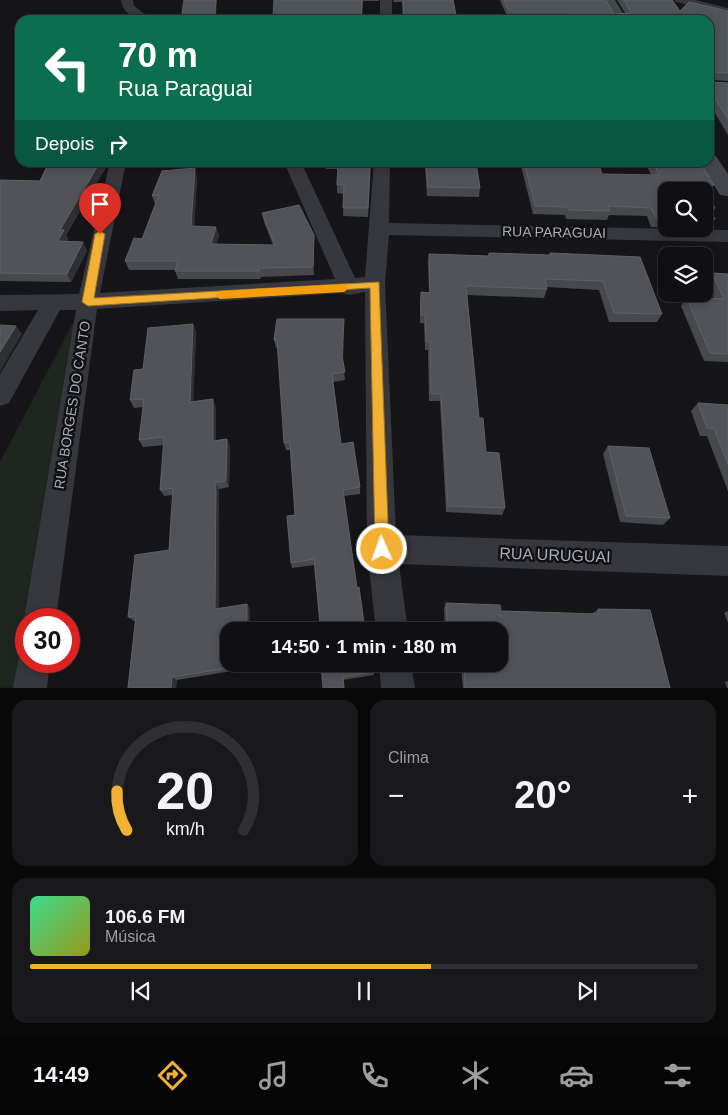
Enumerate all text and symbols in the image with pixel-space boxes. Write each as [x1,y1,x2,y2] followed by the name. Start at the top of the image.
[35,35,100,100] icon: left
[118,35,198,74] text: 70 m
[118,76,253,101] text: Rua Paraguai
[104,130,132,158] icon: right
[35,133,94,154] text: Depois
[658,182,713,302] map controls
[658,182,713,237] button: search
[79,183,121,234] pin
[86,190,114,218] icon: arrive
[502,223,606,241] street label: RUA PARAGUAI
[658,247,713,302] button: layers
[51,320,93,490] street label: RUA BORGES DO CANTO
[355,522,407,574] position arrow
[499,545,611,565] street label: RUA URUGUAI
[15,608,80,673] speed limit sign: 30
[271,636,457,657] text: 14:50 · 1 min · 180 m
[388,749,429,766] text: Clima
[156,762,214,820] text: 20
[514,774,572,816] text: 20°
[388,780,404,811] text: −
[682,780,698,811] text: +
[166,819,204,839] text: km/h
[105,906,185,927] text: 106.6 FM
[105,928,156,945] text: Música
[127,977,155,1005] icon: previous
[350,977,378,1005] icon: pause
[573,977,601,1005] icon: next
[155,1058,190,1093] icon: directions
[256,1058,291,1093] icon: music
[357,1058,392,1093] icon: phone
[458,1058,493,1093] icon: climate
[559,1058,594,1093] icon: car
[660,1058,695,1093] icon: filters
[33,1062,89,1087] text: 14:49

